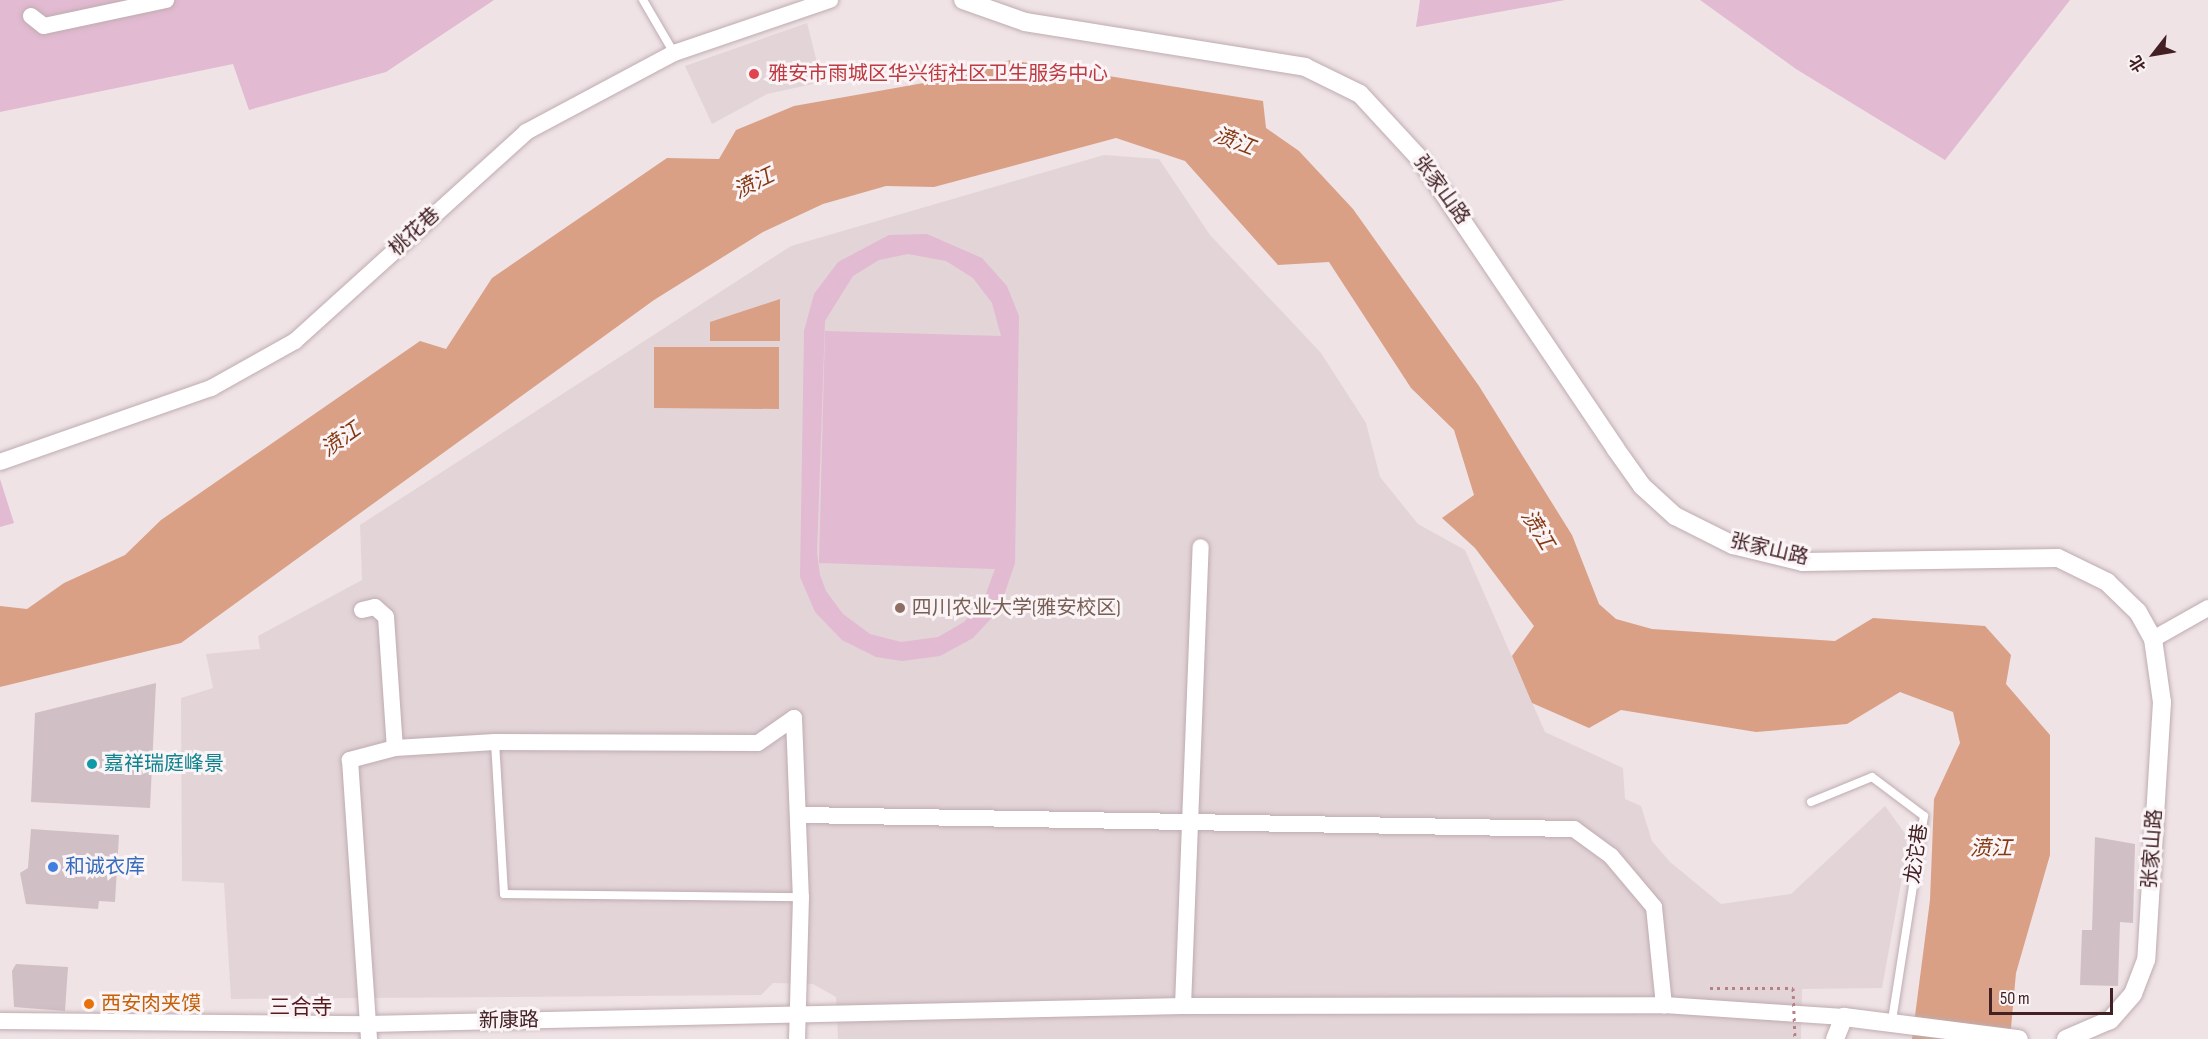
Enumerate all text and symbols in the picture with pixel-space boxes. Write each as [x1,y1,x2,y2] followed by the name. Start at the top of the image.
[2124,24,2184,84] north arrow
[2126,52,2150,75] text: 北
[768,62,1108,86] place label: 雅安市雨城区华兴街社区卫生服务中心
[745,65,763,83] marker: 雅安市雨城区华兴街社区卫生服务中心
[1210,123,1258,161] water label: 𣸣江
[1408,151,1474,229] street label: 张家山路
[730,163,778,205] water label: 𣸣江
[385,203,445,261] street label: 桃花巷
[317,418,365,462] water label: 𣸣江
[1515,506,1559,554] water label: 𣸣江
[1727,529,1811,571] street label: 张家山路
[912,596,1121,620] place label: 四川农业大学(雅安校区)
[893,601,907,615] marker: 四川农业大学(雅安校区)
[104,752,224,776] place label: 嘉祥瑞庭峰景
[85,757,99,771] marker: 嘉祥瑞庭峰景
[2138,808,2168,890] street label: 张家山路
[1901,823,1933,885] street label: 龙沱巷
[1970,836,2012,862] water label: 𣸣江
[65,855,145,879] place label: 和诚衣库
[46,860,60,874] marker: 和诚衣库
[1992,976,2116,1014] scale bar
[2000,988,2030,1009] text: 50 m
[101,992,201,1016] place label: 西安肉夹馍
[270,995,332,1021] district label: 三合寺
[82,997,96,1011] marker: 西安肉夹馍
[479,1008,539,1034] street label: 新康路

